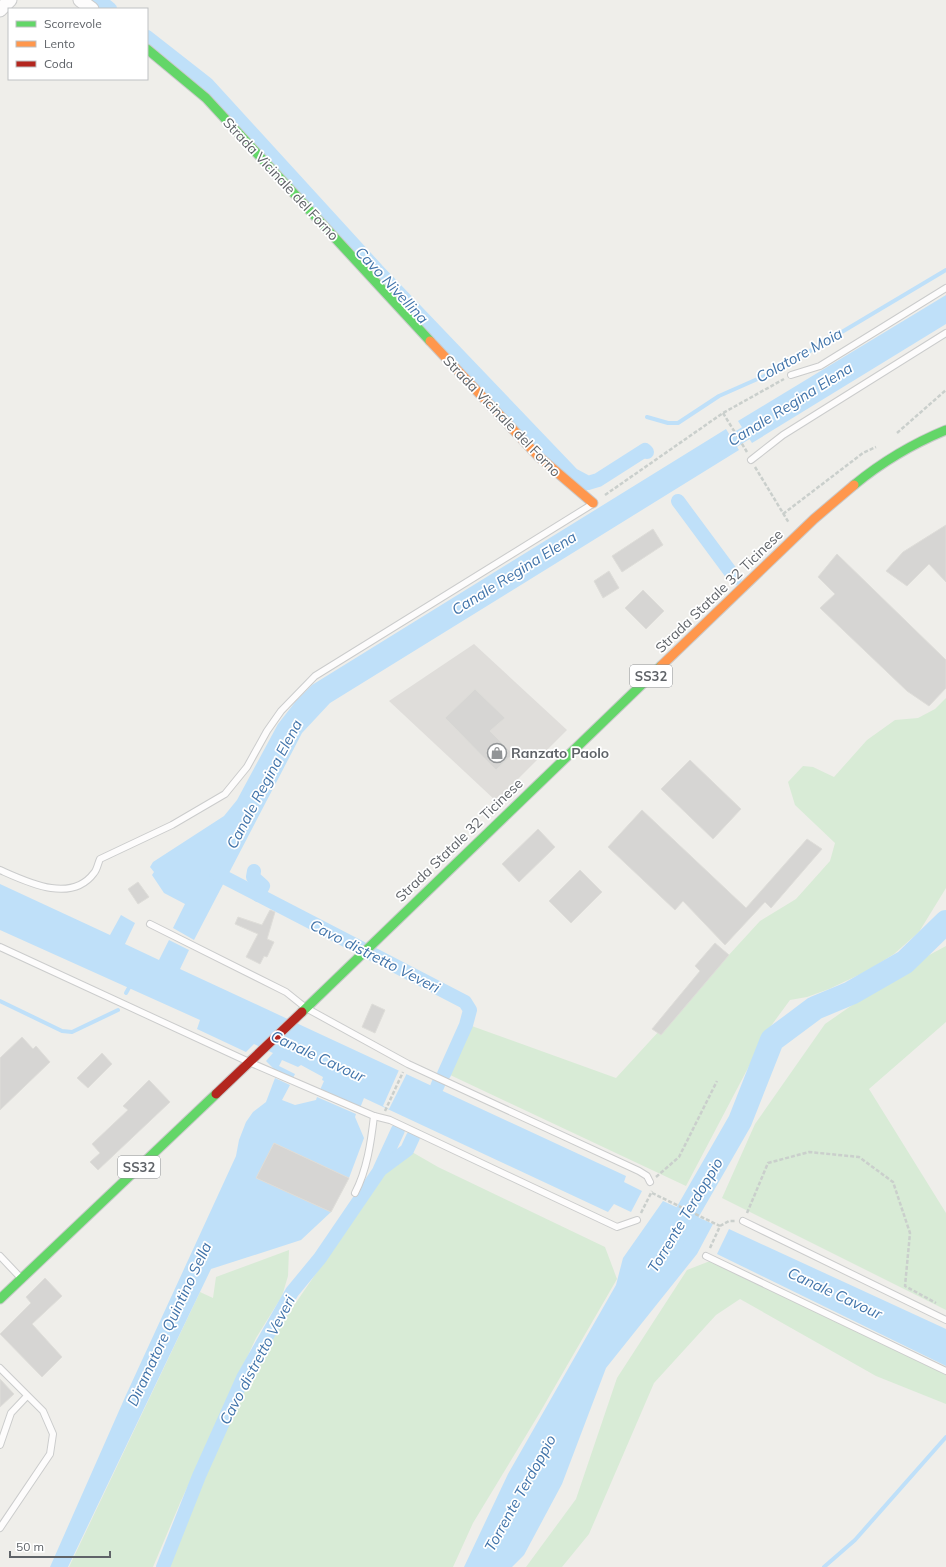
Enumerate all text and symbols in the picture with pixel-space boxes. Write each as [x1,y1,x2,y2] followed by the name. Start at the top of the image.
[8,8,148,80] legend
[44,16,102,31] text: Scorrevole
[44,36,75,51] text: Lento
[44,56,73,71] text: Coda
[219,114,343,244] street label: Strada Vicinale del Forno
[351,242,433,328] water label: Cavo Nivellina
[752,323,846,387] water label: Colatore Moia
[439,352,565,480] street label: Strada Vicinale del Forno
[724,358,856,450] water label: Canale Regina Elena
[652,525,786,657] street label: Strada Statale 32 Ticinese
[448,527,580,619] water label: Canale Regina Elena
[630,665,672,687] road number: SS32
[222,716,306,852] water label: Canale Regina Elena
[486,742,508,764] shop icon: Ranzato Paolo
[511,744,609,762] place label: Ranzato Paolo
[392,774,526,906] street label: Strada Statale 32 Ticinese
[307,915,444,997] water label: Cavo distretto Veveri
[268,1026,369,1086] water label: Canale Cavour
[643,1154,727,1276] water label: Torrente Terdoppio
[118,1156,160,1178] road number: SS32
[123,1239,215,1409] water label: Diramatore Quintino Sella
[785,1263,886,1323] water label: Canale Cavour
[215,1292,299,1428] water label: Cavo distretto Veveri
[480,1431,560,1555] water label: Torrente Terdoppio
[10,1533,110,1559] scale bar
[16,1539,44,1554] text: 50 m

